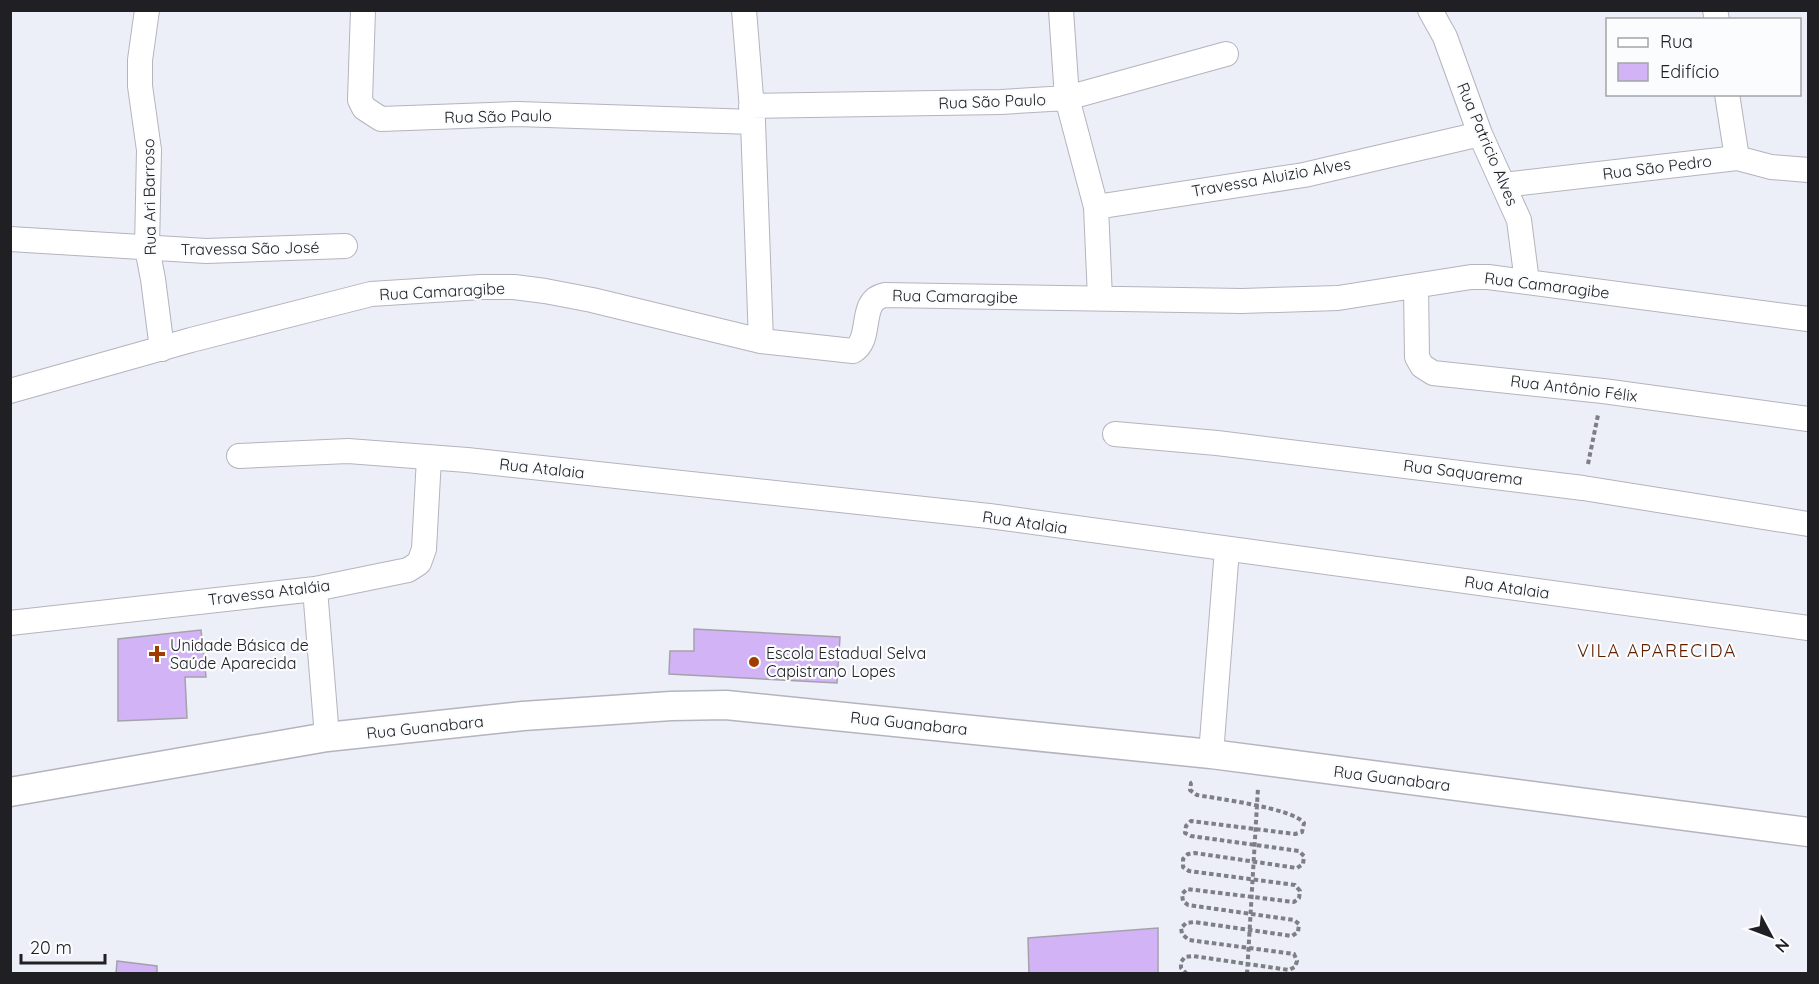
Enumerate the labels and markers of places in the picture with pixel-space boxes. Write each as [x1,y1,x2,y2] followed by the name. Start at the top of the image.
[170,635,309,673] place label: Unidade Básica de Saúde Aparecida
[766,643,926,681] place label: Escola Estadual Selva Capistrano Lopes
[148,645,166,663] marker: Unidade Básica de Saúde Aparecida
[747,655,761,669] marker: Escola Estadual Selva Capistrano Lopes

